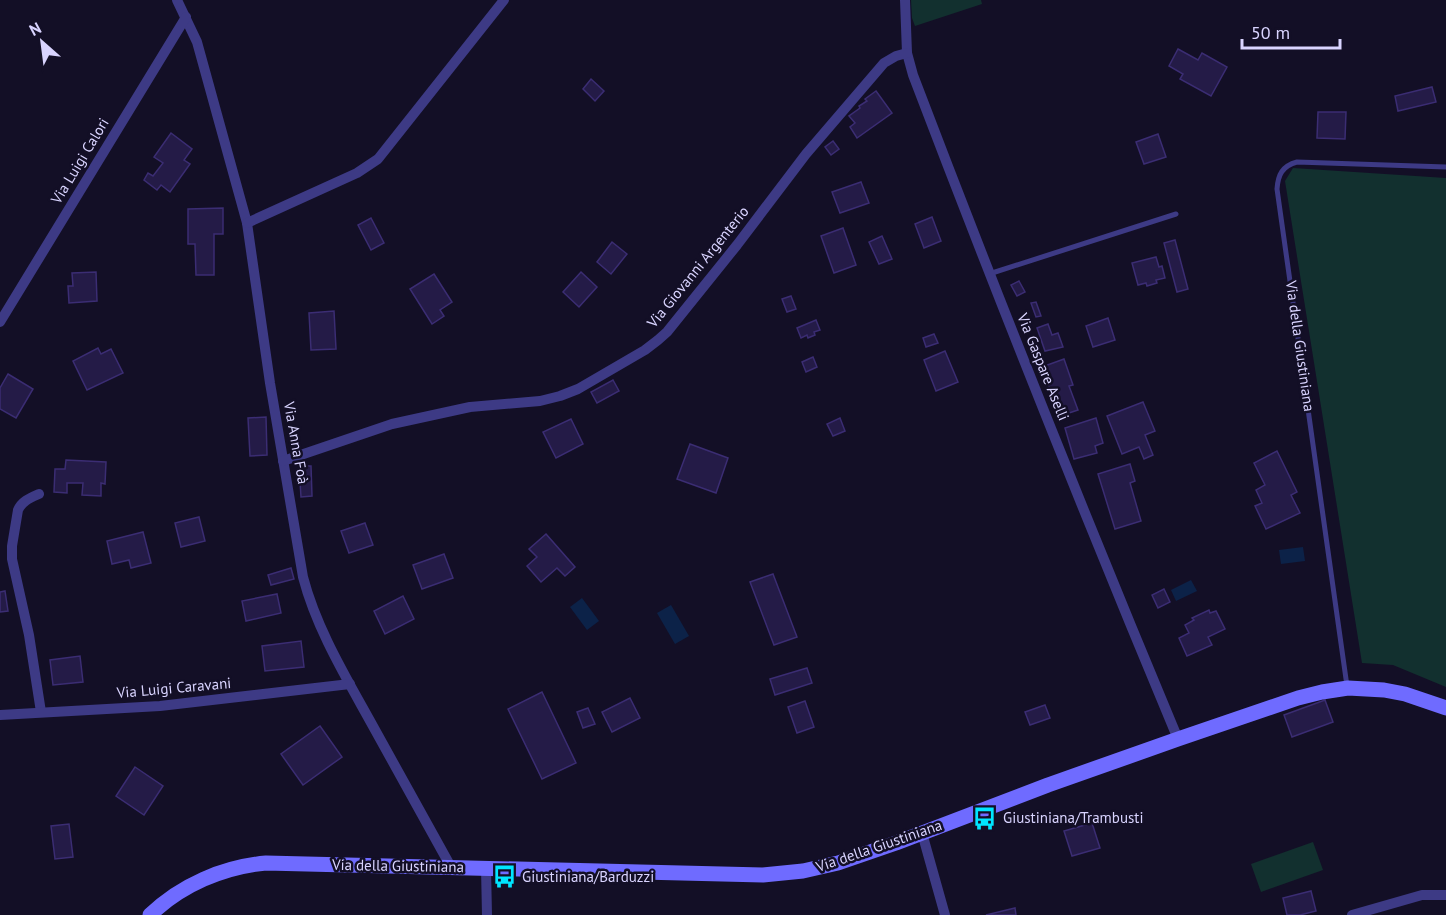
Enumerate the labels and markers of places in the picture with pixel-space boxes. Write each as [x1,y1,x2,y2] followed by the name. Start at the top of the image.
[972,805,998,831] bus stop icon: Giustiniana/Trambusti
[1003,808,1143,827] place label: Giustiniana/Trambusti
[491,864,517,890] bus stop icon: Giustiniana/Barduzzi
[522,867,654,886] place label: Giustiniana/Barduzzi

